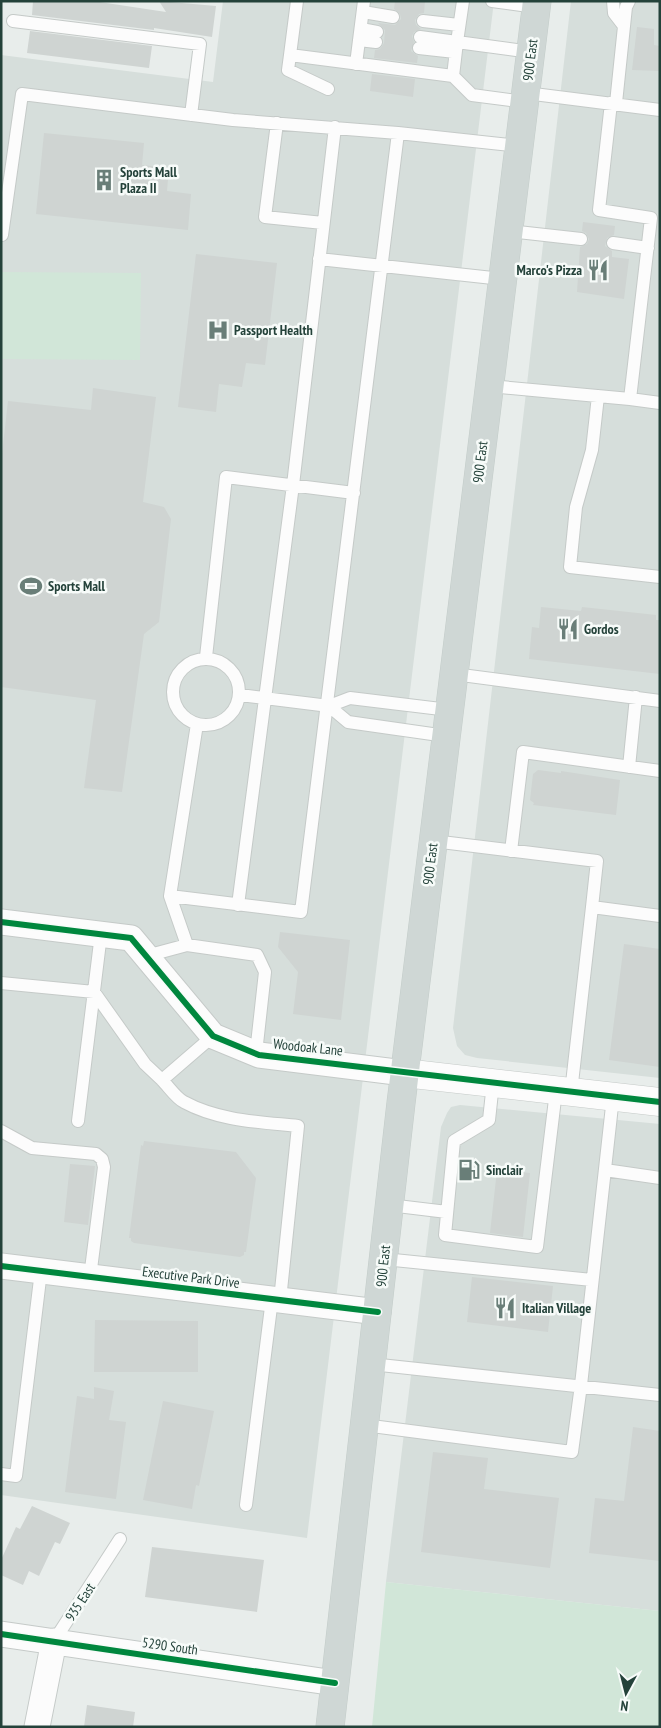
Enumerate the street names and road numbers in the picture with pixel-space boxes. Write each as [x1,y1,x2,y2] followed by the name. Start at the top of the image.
[519,38,542,82] street label: 900 East
[469,440,492,484] street label: 900 East
[419,842,442,886] street label: 900 East
[272,1034,344,1060] street label: Woodoak Lane
[372,1244,394,1288] street label: 900 East
[141,1262,241,1292] street label: Executive Park Drive
[61,1579,99,1625] street label: 935 East
[141,1633,199,1659] street label: 5290 South

